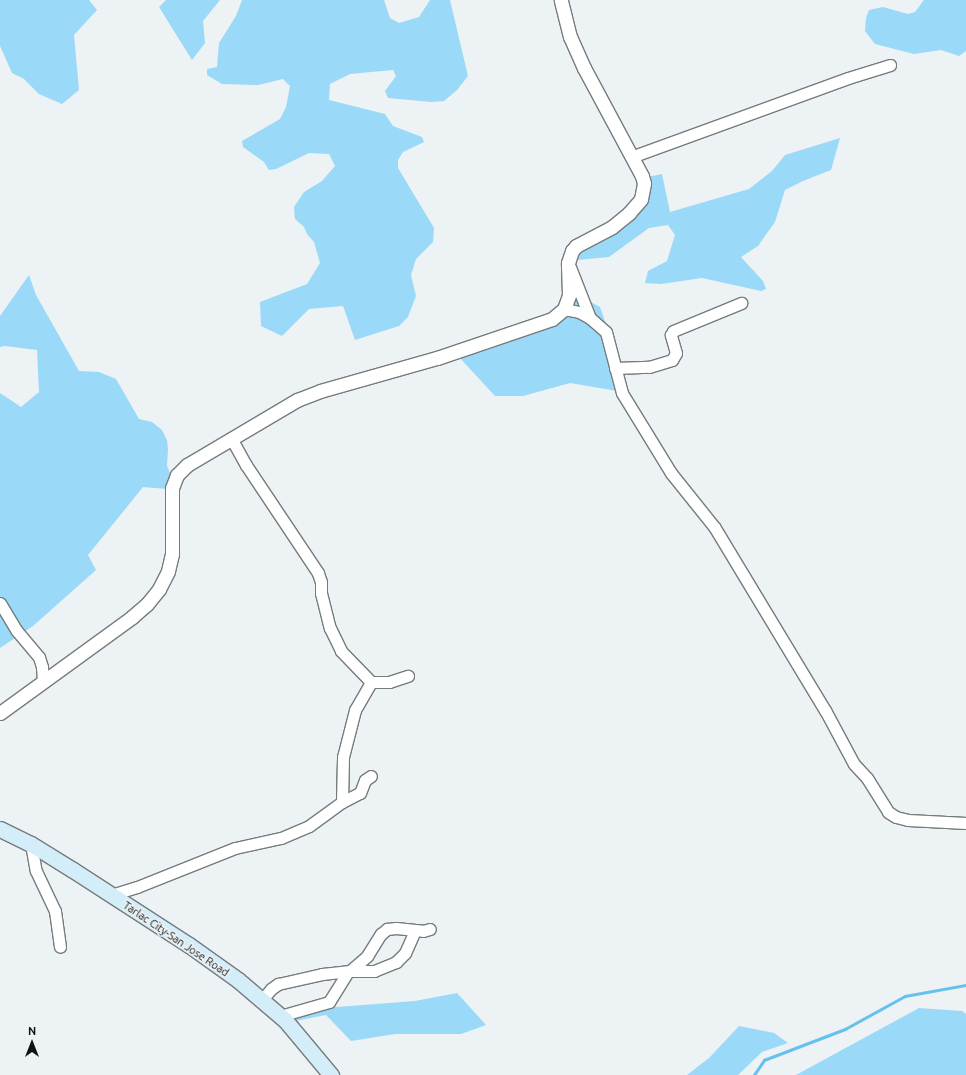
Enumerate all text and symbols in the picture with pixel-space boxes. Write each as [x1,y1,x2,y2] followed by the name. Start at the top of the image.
[121,899,231,979] street label: Tarlac City-San Jose Road
[12,1023,52,1063] north arrow
[28,1025,36,1037] text: N

